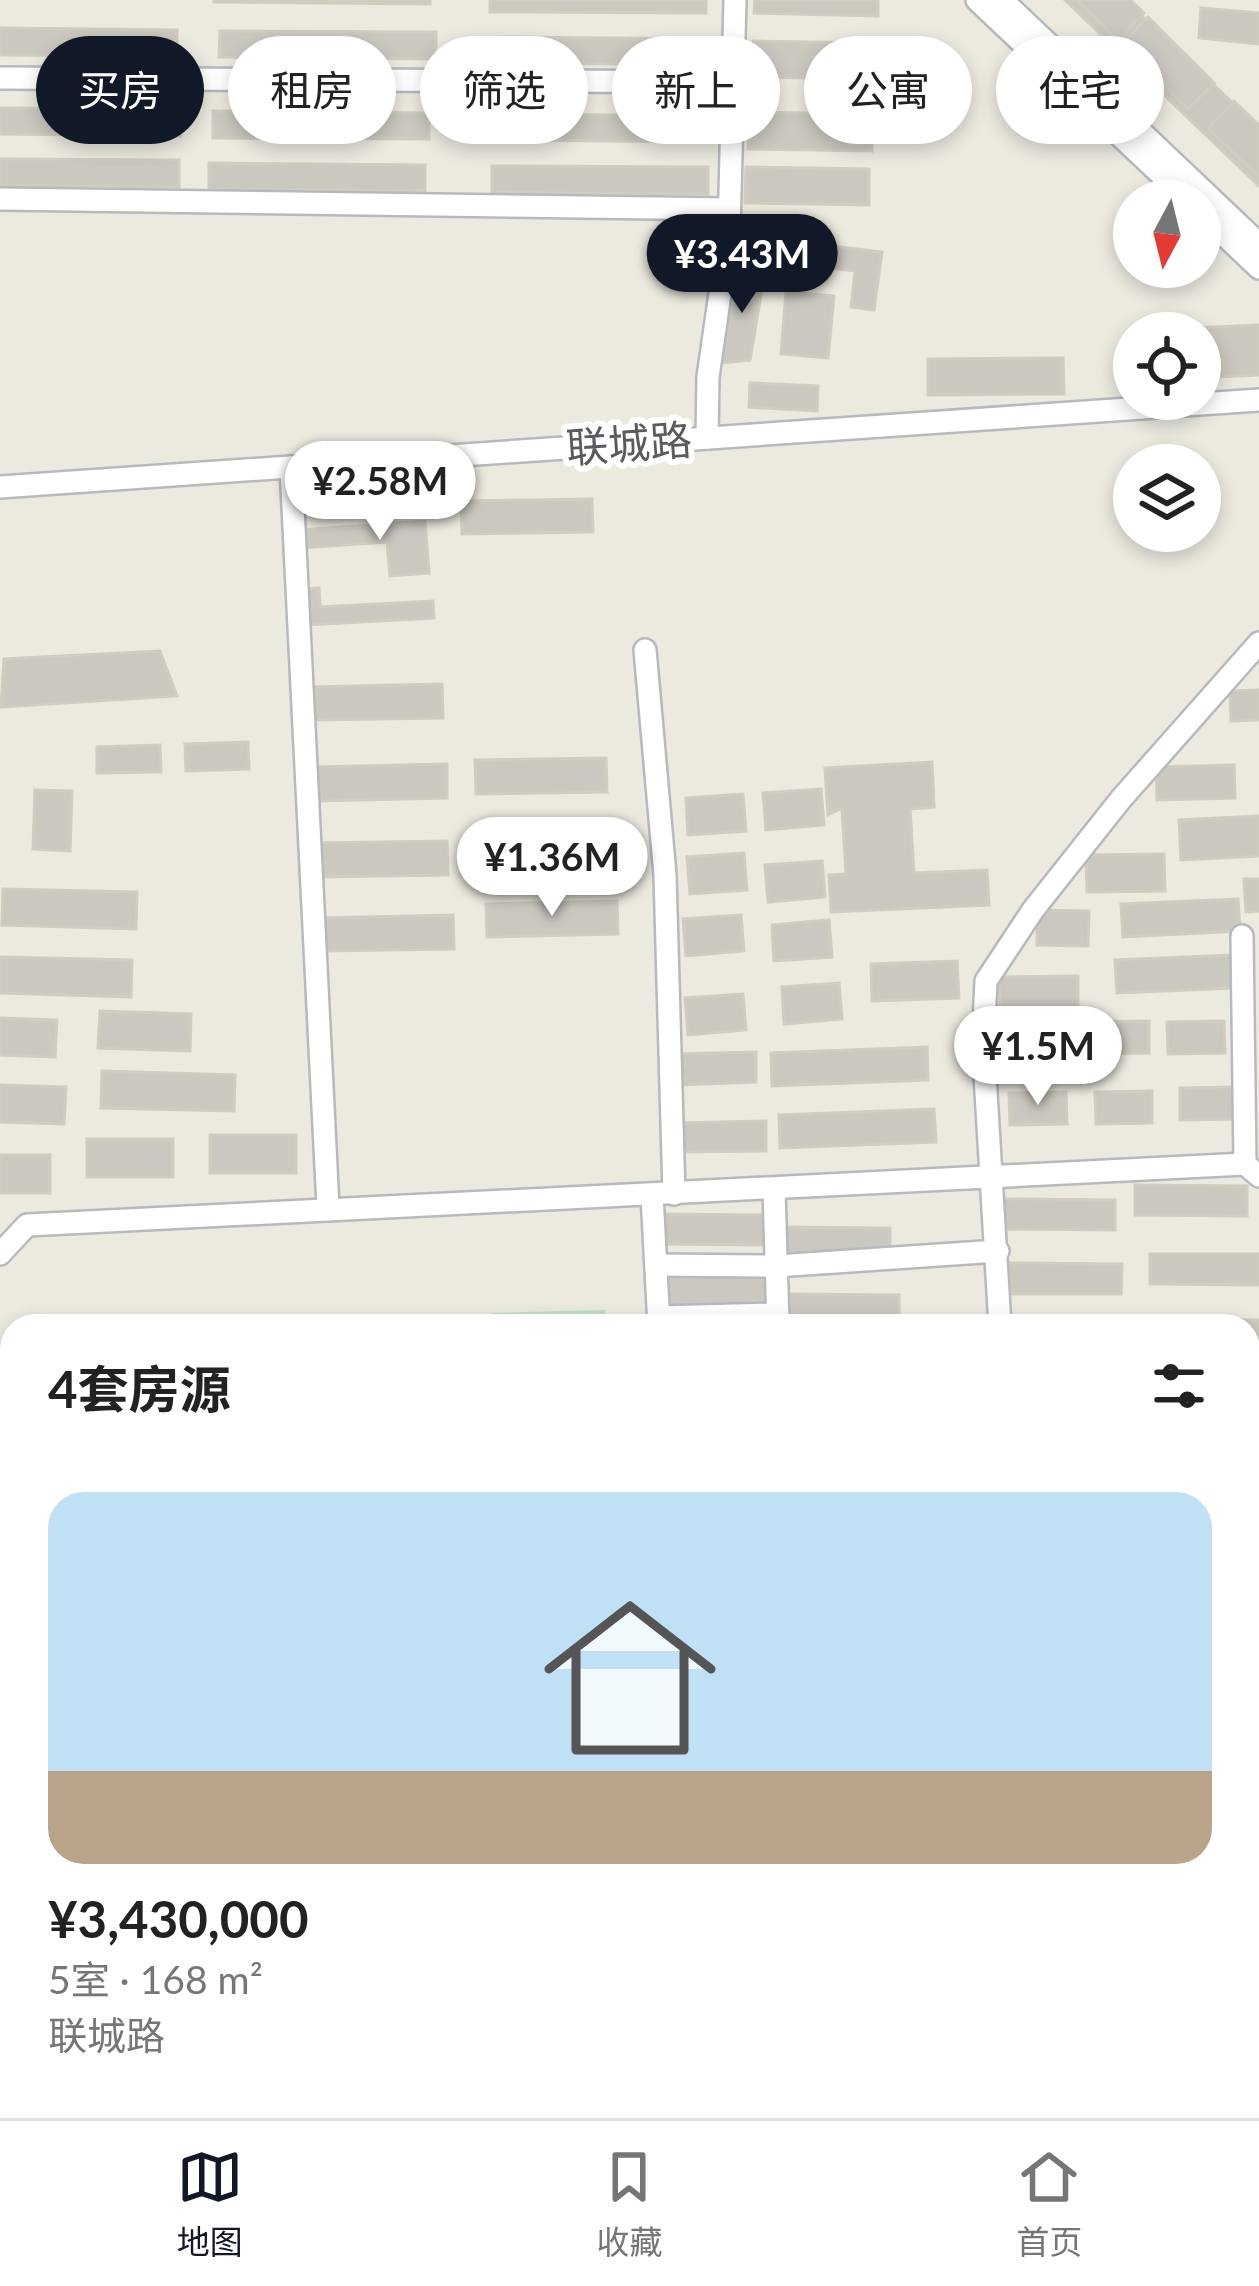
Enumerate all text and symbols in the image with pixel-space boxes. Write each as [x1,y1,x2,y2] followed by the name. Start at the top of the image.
[36,36,204,144] chip: 买房
[228,36,396,144] chip: 租房
[420,36,588,144] chip: 筛选
[612,36,780,144] chip: 新上
[804,36,972,144] chip: 公寓
[996,36,1164,144] chip: 住宅
[1113,180,1221,288] north arrow
[1113,180,1221,552] map controls
[644,214,840,316] pin: ¥3.43M
[674,230,810,276] text: ¥3.43M
[1113,312,1221,420] button: locate
[564,414,694,472] street label: 联城路
[282,441,478,543] pin: ¥2.58M
[1113,444,1221,552] button: layers
[312,457,448,503] text: ¥2.58M
[454,817,650,919] pin: ¥1.36M
[484,833,620,879] text: ¥1.36M
[954,1006,1122,1108] pin: ¥1.5M
[981,1022,1095,1068] text: ¥1.5M
[1146,1353,1212,1419] icon: filters
[48,1358,231,1419] text: 4套房源
[522,1570,738,1786] icon: home
[48,1888,309,1949] text: ¥3,430,000
[48,1956,263,2002] text: 5室 · 168 m²
[48,2012,165,2058] text: 联城路
[177,2144,243,2264] tab: 地图
[596,2144,662,2264] tab: 收藏
[1016,2144,1082,2264] tab: 首页

